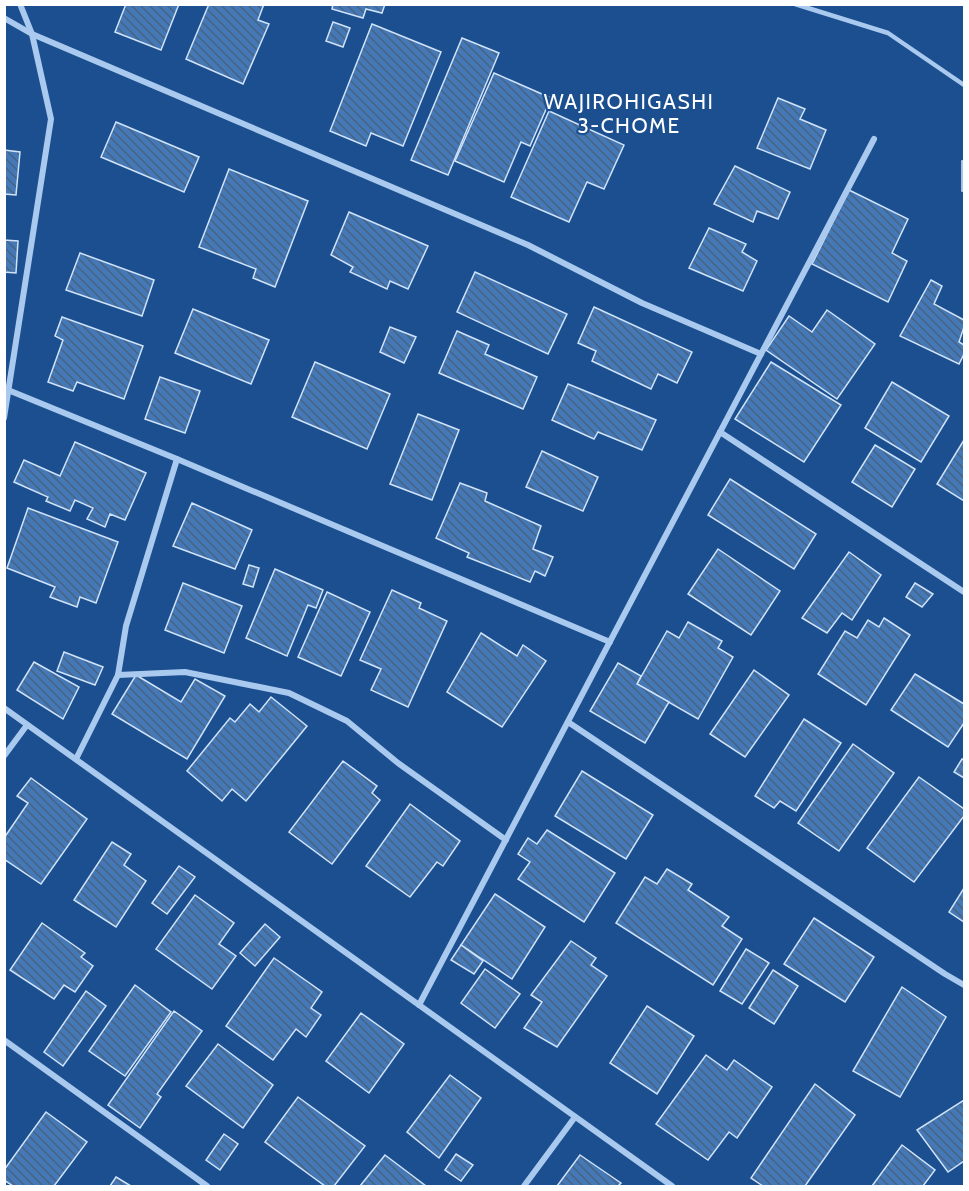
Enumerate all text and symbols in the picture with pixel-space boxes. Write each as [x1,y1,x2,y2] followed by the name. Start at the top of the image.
[544,89,714,138] district label: WAJIROHIGASHI 3-CHOME

